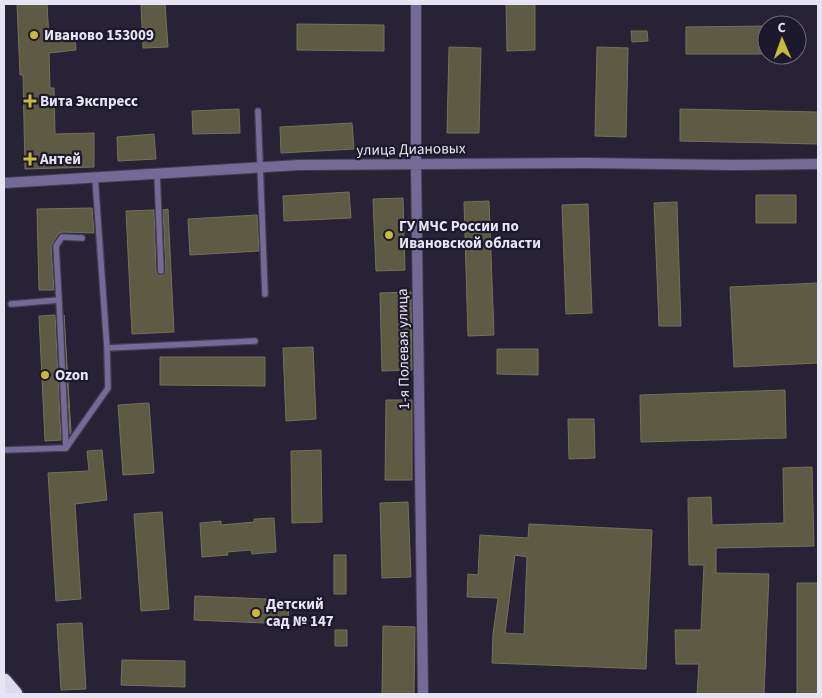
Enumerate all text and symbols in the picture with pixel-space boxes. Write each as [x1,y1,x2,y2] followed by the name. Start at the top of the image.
[757,15,807,65] north arrow
[777,18,786,38] text: С
[44,25,154,46] place label: Иваново 153009
[28,29,40,41] marker: Иваново 153009
[40,91,138,112] place label: Вита Экспресс
[24,95,36,107] marker: Вита Экспресс
[356,138,466,161] street label: улица Диановых
[39,149,81,170] place label: Антей
[24,153,36,165] marker: Антей
[399,216,541,254] place label: ГУ МЧС России по Ивановской области
[383,229,395,241] marker: ГУ МЧС России по Ивановской области
[392,288,415,410] street label: 1-я Полевая улица
[55,365,89,386] place label: Ozon
[39,369,51,381] marker: Ozon
[266,594,334,632] place label: Детский сад № 147
[250,607,262,619] marker: Детский сад № 147

